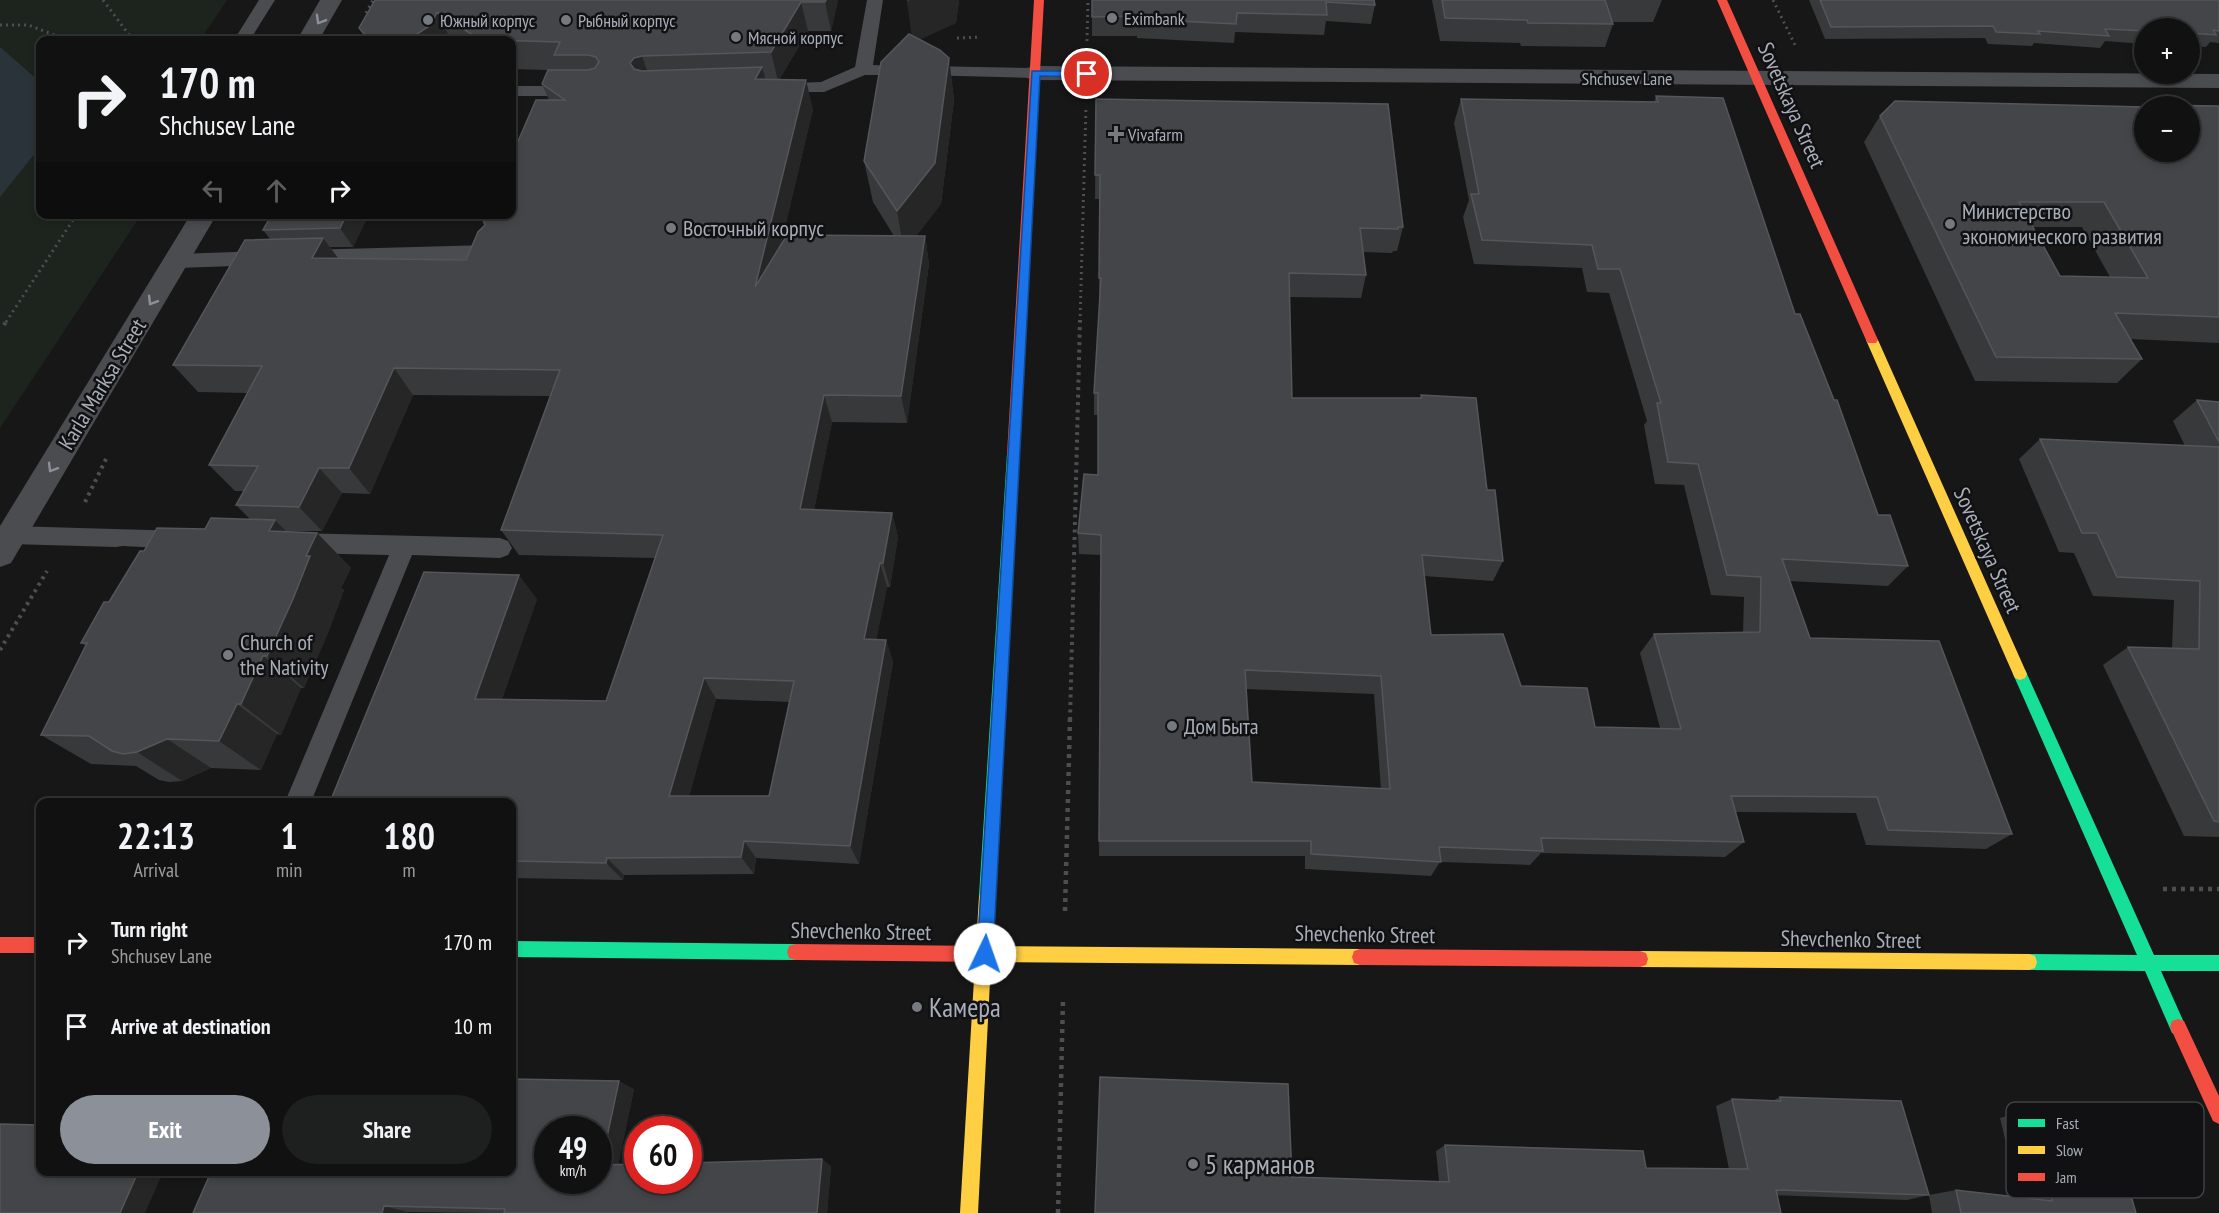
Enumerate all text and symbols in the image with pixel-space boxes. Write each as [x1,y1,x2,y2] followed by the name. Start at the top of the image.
[1124,7,1185,30] place label: Eximbank
[440,9,536,32] place label: Южный корпус
[578,9,676,32] place label: Рыбный корпус
[1105,11,1119,25] marker: Eximbank
[421,13,435,27] marker: Южный корпус
[559,13,573,27] marker: Рыбный корпус
[315,14,327,24] one-way arrow
[2134,18,2200,162] map controls
[2134,18,2200,84] button: +
[748,26,844,49] place label: Мясной корпус
[729,30,743,44] marker: Мясной корпус
[1752,38,1832,172] street label: Sovetskaya Street
[1061,48,1112,99] pin
[159,55,256,110] text: 170 m
[1070,57,1103,90] icon: arrive
[60,60,138,138] icon: right
[1581,67,1673,90] street label: Shchusev Lane
[2134,96,2200,162] button: −
[159,108,296,142] text: Shchusev Lane
[1127,123,1183,146] place label: Vivafarm
[1109,127,1123,141] marker: Vivafarm
[197,174,230,207] icon: left
[260,174,293,207] icon: ahead
[323,174,356,207] icon: right
[1962,197,2162,250] place label: Министерство экономического развития
[683,214,824,242] place label: Восточный корпус
[1943,217,1957,231] marker: Министерство экономического развития
[664,221,678,235] marker: Восточный корпус
[148,295,160,305] one-way arrow
[52,314,152,454] street label: Karla Marksa Street
[47,462,59,472] one-way arrow
[1948,483,2028,617] street label: Sovetskaya Street
[240,628,329,681] place label: Church of the Nativity
[221,648,235,662] marker: Church of the Nativity
[1184,712,1259,740] place label: Дом Быта
[1165,719,1179,733] marker: Дом Быта
[117,812,195,859] text: 22:13
[280,812,298,859] text: 1
[383,812,435,859] text: 180
[133,857,179,883] text: Arrival
[276,857,302,883] text: min
[403,857,416,883] text: m
[111,915,188,943] text: Turn right
[790,916,932,946] street label: Shevchenko Street
[1294,919,1436,949] street label: Shevchenko Street
[953,922,1017,986] position arrow
[1780,924,1922,954] street label: Shevchenko Street
[60,926,93,959] icon: right
[443,928,492,956] text: 170 m
[111,943,212,969] text: Shchusev Lane
[929,990,1001,1024] place label: Камера
[910,1000,924,1014] marker: Камера
[60,1010,93,1043] icon: arrive
[111,1012,271,1040] text: Arrive at destination
[453,1012,492,1040] text: 10 m
[60,1095,270,1164] button: Exit
[282,1095,492,1164] button: Share
[2006,1102,2204,1198] legend
[2056,1113,2079,1133] text: Fast
[624,1116,702,1194] speed limit sign: 60
[559,1128,587,1167] text: 49
[2056,1140,2083,1160] text: Slow
[1205,1147,1315,1181] place label: 5 карманов
[1186,1157,1200,1171] marker: 5 карманов
[560,1161,586,1180] text: km/h
[2055,1167,2077,1187] text: Jam

